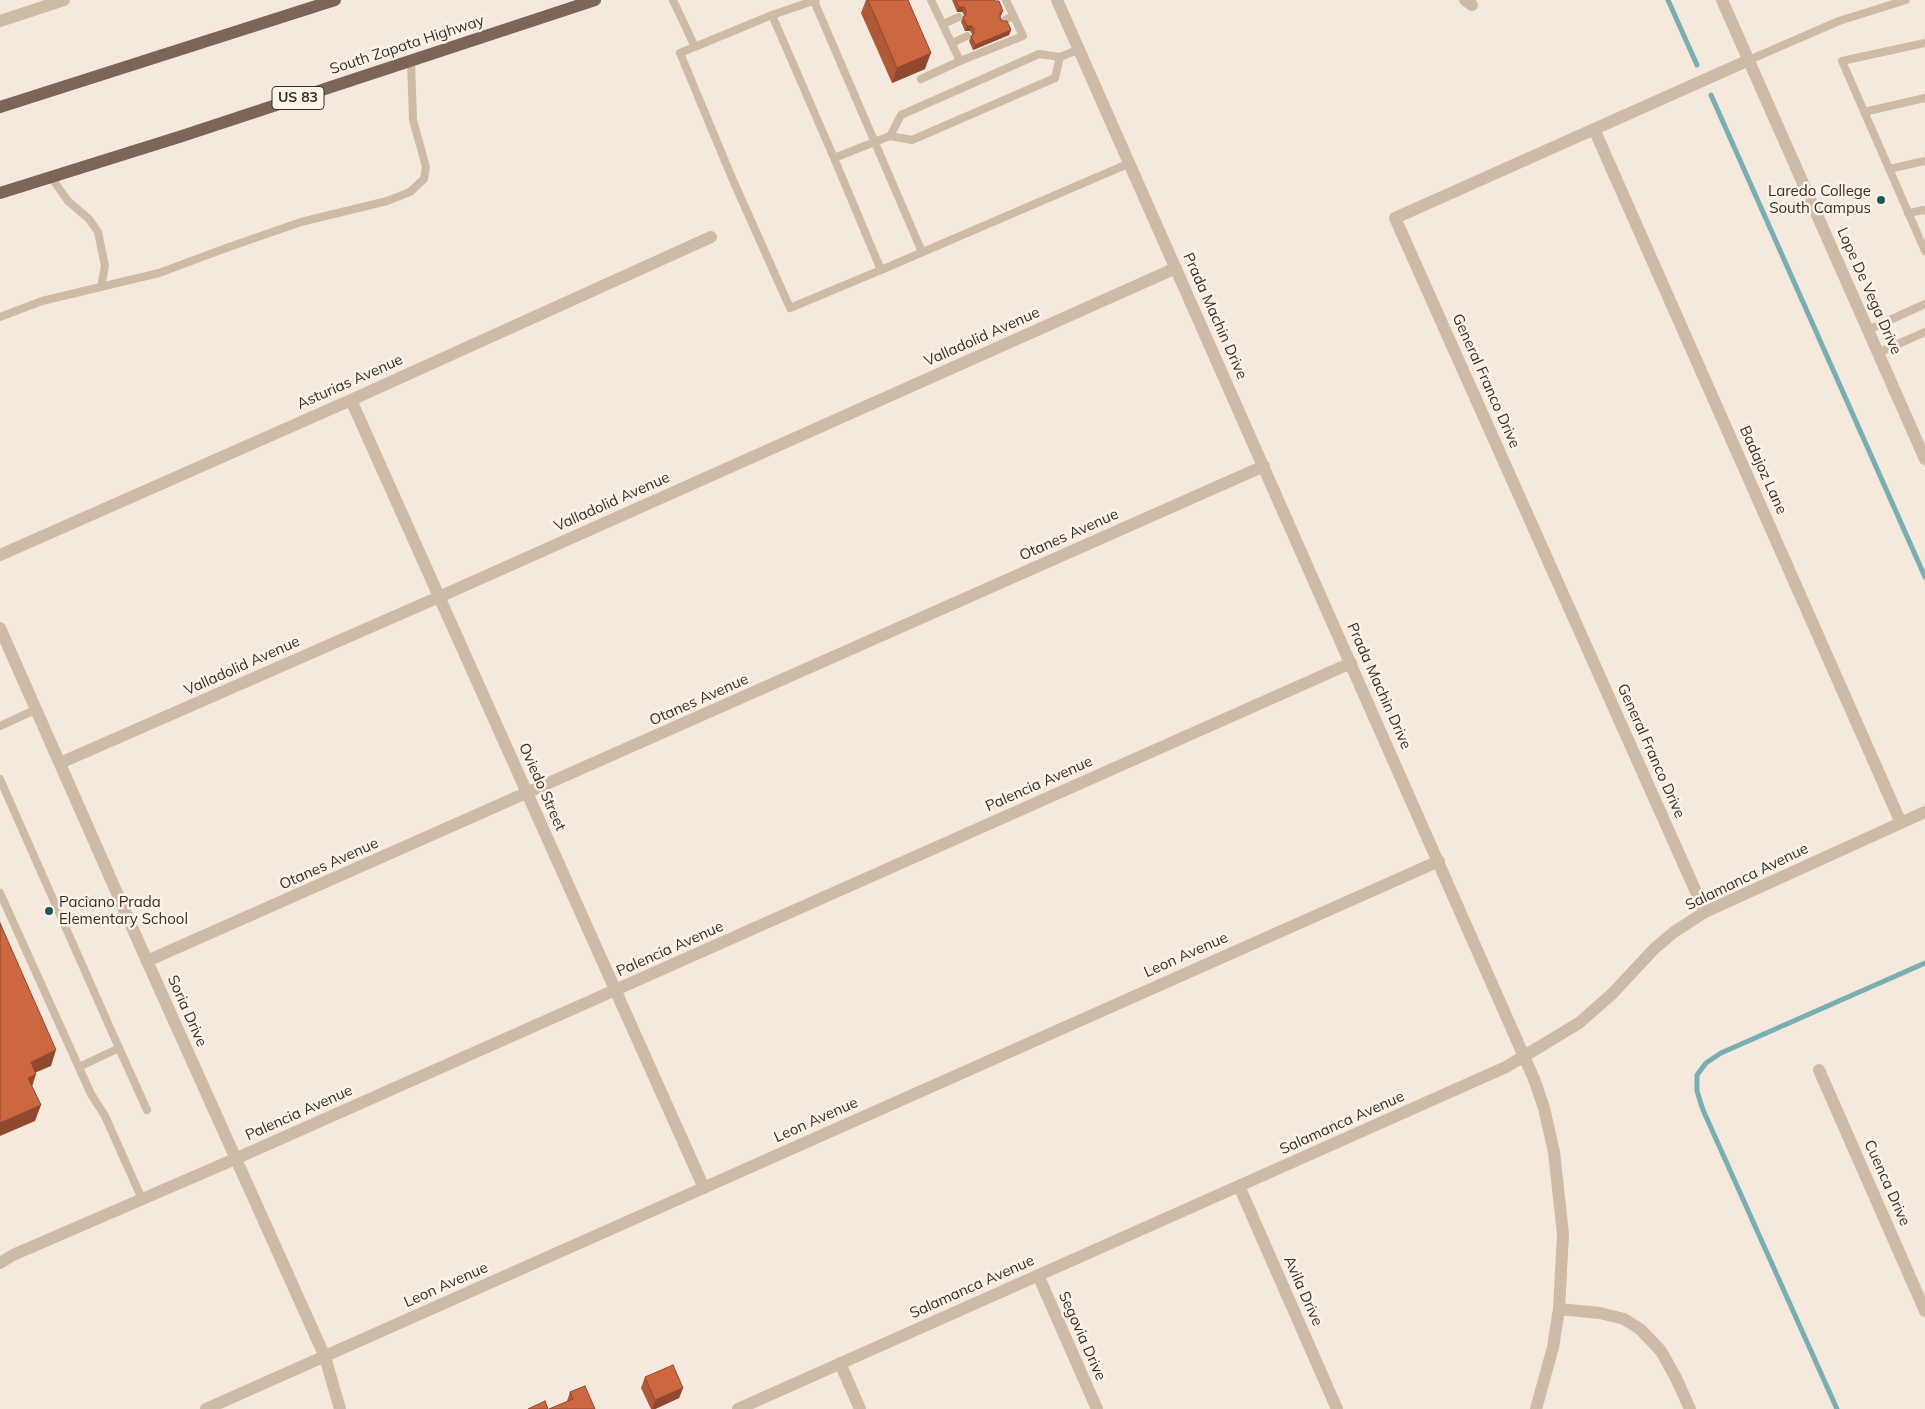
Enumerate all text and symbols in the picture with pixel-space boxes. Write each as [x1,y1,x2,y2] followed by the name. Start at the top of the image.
[328,12,486,78] street label: South Zapata Highway
[272,86,324,110] road number: US 83
[1768,182,1871,217] place label: Laredo College South Campus
[1875,194,1887,206] marker: Laredo College South Campus
[1833,225,1905,357] street label: Lope De Vega Drive
[1179,250,1251,382] street label: Prada Machin Drive
[921,303,1043,371] street label: Valladolid Avenue
[1448,311,1524,451] street label: General Franco Drive
[294,351,406,413] street label: Asturias Avenue
[1735,423,1791,517] street label: Badajoz Lane
[551,468,673,536] street label: Valladolid Avenue
[1017,505,1121,565] street label: Otanes Avenue
[1343,620,1415,752] street label: Prada Machin Drive
[181,632,303,700] street label: Valladolid Avenue
[647,670,751,730] street label: Otanes Avenue
[1613,681,1689,821] street label: General Franco Drive
[515,740,569,834] street label: Oviedo Street
[983,752,1095,816] street label: Palencia Avenue
[277,834,381,894] street label: Otanes Avenue
[1683,839,1811,915] street label: Salamanca Avenue
[59,893,188,928] place label: Paciano Prada Elementary School
[43,905,55,917] marker: Paciano Prada Elementary School
[614,917,726,981] street label: Palencia Avenue
[1141,929,1231,981] street label: Leon Avenue
[163,973,211,1049] street label: Soria Drive
[243,1081,355,1145] street label: Palencia Avenue
[1277,1087,1407,1159] street label: Salamanca Avenue
[771,1094,861,1146] street label: Leon Avenue
[1860,1137,1914,1229] street label: Cuenca Drive
[907,1251,1037,1323] street label: Salamanca Avenue
[1280,1253,1326,1329] street label: Avila Drive
[401,1259,491,1311] street label: Leon Avenue
[1054,1289,1110,1383] street label: Segovia Drive

